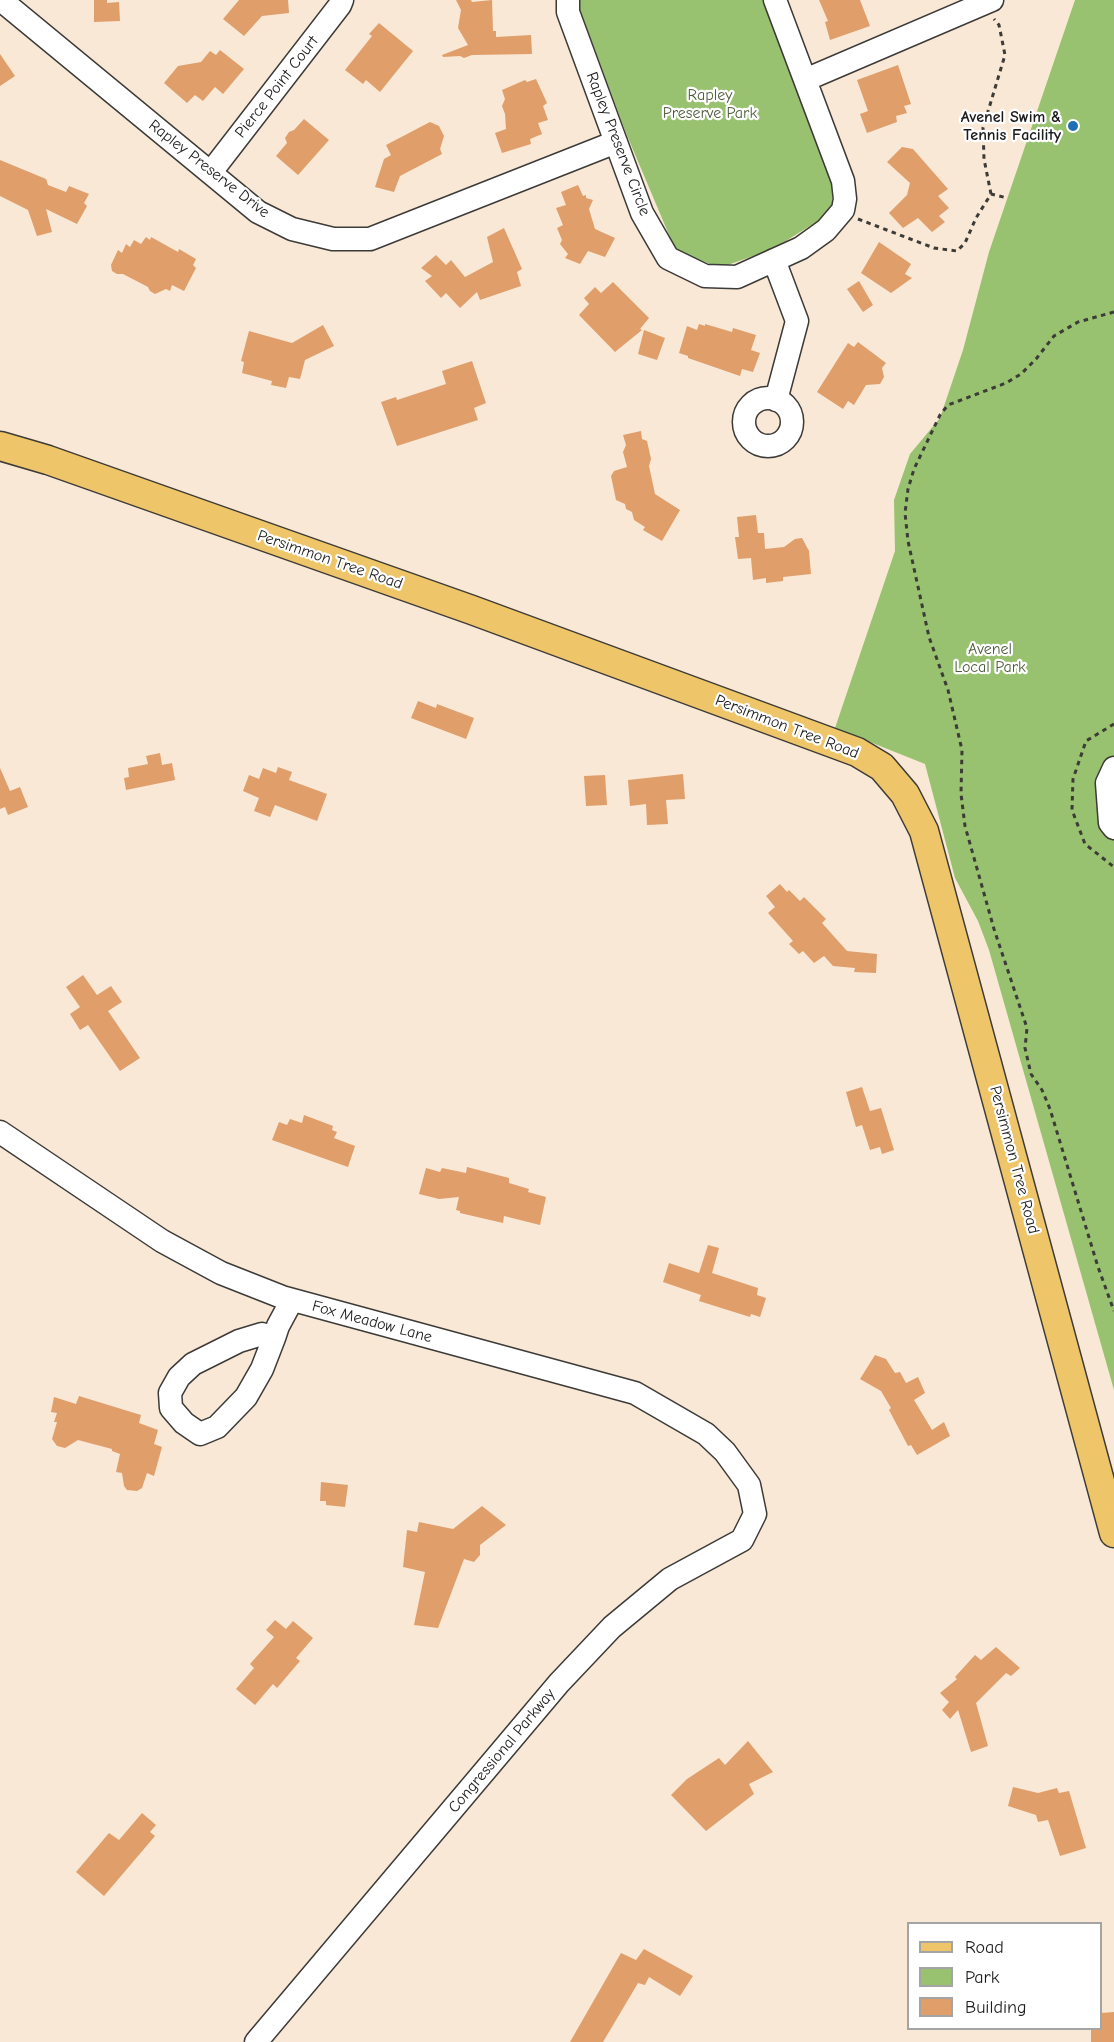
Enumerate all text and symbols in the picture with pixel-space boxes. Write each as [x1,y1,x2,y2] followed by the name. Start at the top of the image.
[231,32,323,142] street label: Pierce Point Court
[582,69,654,219] street label: Rapley Preserve Circle
[663,85,757,123] park label: Rapley Preserve Park
[961,107,1061,145] place label: Avenel Swim & Tennis Facility
[145,116,273,222] street label: Rapley Preserve Drive
[1066,119,1080,133] marker: Avenel Swim & Tennis Facility
[255,526,405,594] street label: Persimmon Tree Road
[954,639,1026,677] park label: Avenel Local Park
[712,691,862,763] street label: Persimmon Tree Road
[985,1084,1043,1236] street label: Persimmon Tree Road
[310,1297,434,1347] street label: Fox Meadow Lane
[444,1685,560,1817] street label: Congressional Parkway
[907,1922,1102,2030] legend
[965,1937,1004,1958] text: Road
[965,1967,999,1988] text: Park
[965,1997,1027,2018] text: Building

